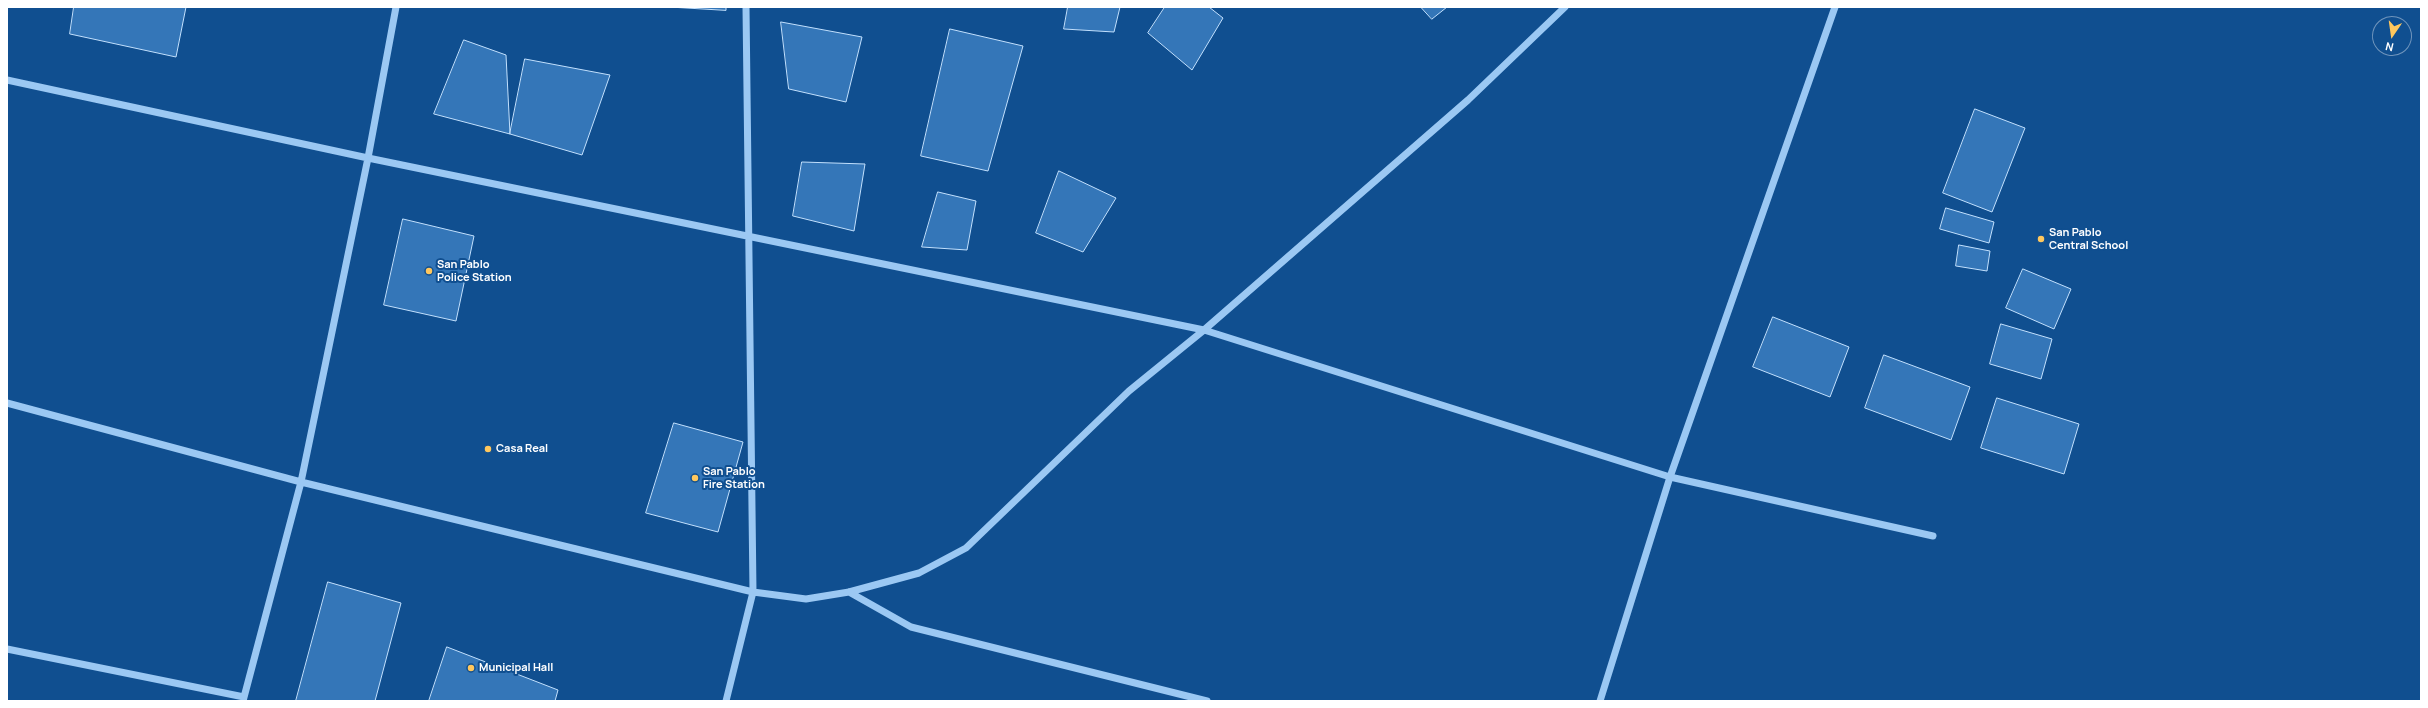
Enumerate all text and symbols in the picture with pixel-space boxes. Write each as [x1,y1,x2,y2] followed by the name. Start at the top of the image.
[2372,16,2412,56] north arrow
[2384,39,2395,55] text: N
[2049,226,2128,252] place label: San Pablo Central School
[2036,234,2046,244] marker: San Pablo Central School
[437,258,512,284] place label: San Pablo Police Station
[424,266,434,276] marker: San Pablo Police Station
[496,442,548,456] place label: Casa Real
[483,444,493,454] marker: Casa Real
[703,465,765,491] place label: San Pablo Fire Station
[690,473,700,483] marker: San Pablo Fire Station
[479,661,553,675] place label: Municipal Hall
[466,663,476,673] marker: Municipal Hall

